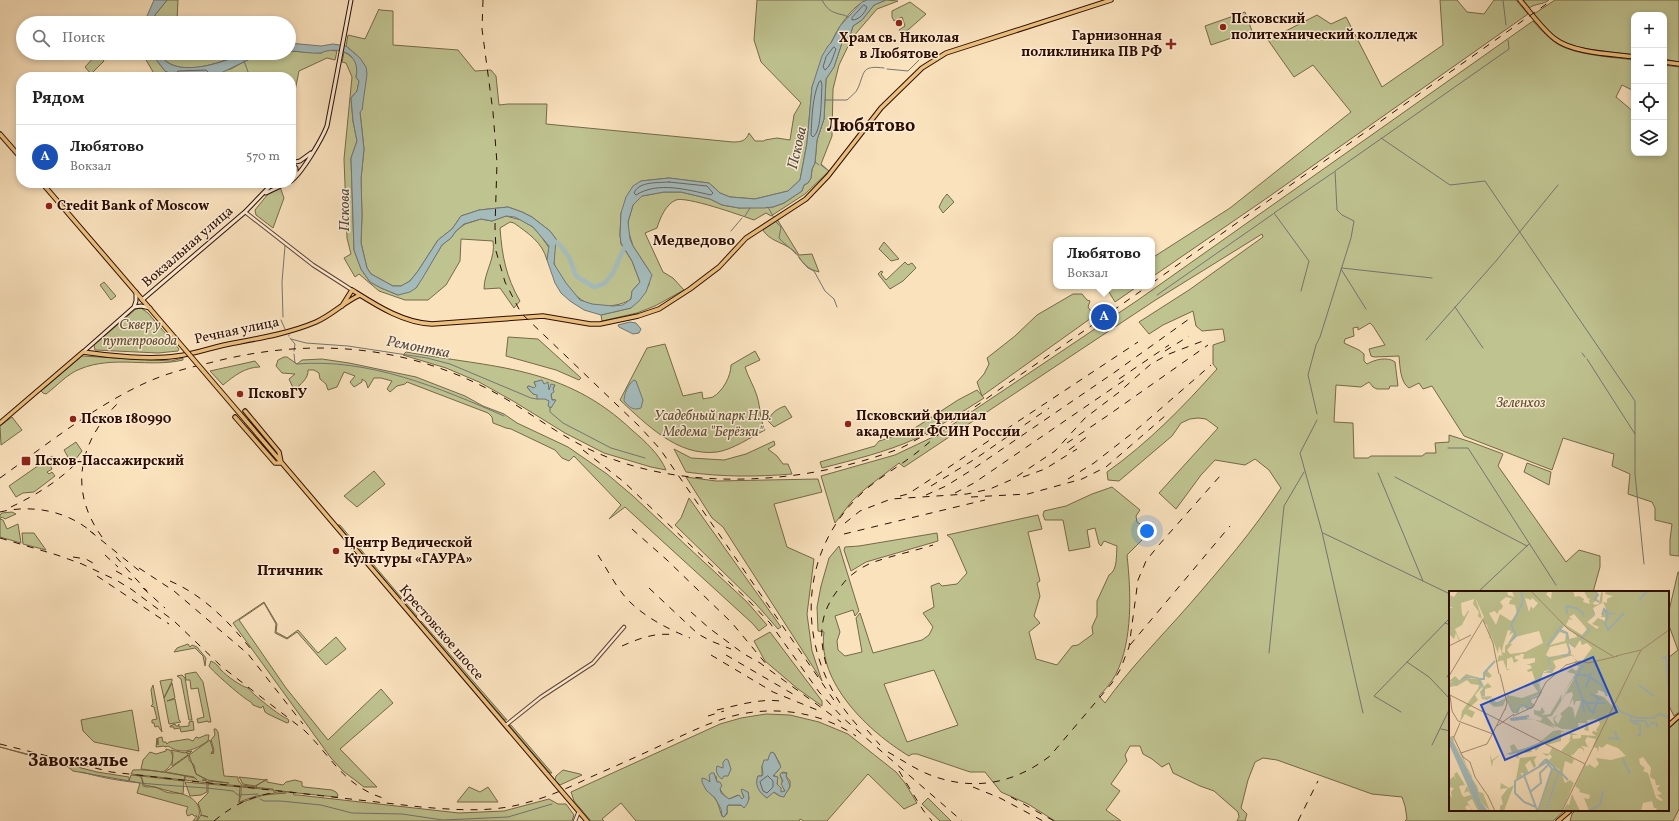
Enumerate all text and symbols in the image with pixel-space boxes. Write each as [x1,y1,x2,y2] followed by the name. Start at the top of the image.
[1231,10,1418,45] place label: Псковский политехнический колледж
[1631,12,1667,156] map controls
[1631,12,1667,48] button: +
[16,16,296,60] search box
[894,18,904,28] marker: Храм св. Николая в Любятове
[1218,22,1228,32] marker: Псковский политехнический колледж
[30,27,52,49] icon: search
[1021,27,1162,62] place label: Гарнизонная поликлиника ПВ РФ
[62,28,105,49] text: Поиск
[839,29,959,64] place label: Храм св. Николая в Любятове
[1165,38,1177,50] marker: Гарнизонная поликлиника ПВ РФ
[1631,48,1667,84] button: −
[1631,84,1667,120] button: locate
[32,87,85,110] text: Рядом
[827,114,915,139] district label: Любятово
[1631,120,1667,156] button: layers
[783,125,813,171] water label: Пскова
[70,137,144,158] text: Любятово
[40,148,50,166] text: A
[246,148,280,166] text: 570 m
[70,158,111,176] text: Вокзал
[335,189,356,231] water label: Пскова
[57,197,209,216] place label: Credit Bank of Moscow
[44,201,54,211] marker: Credit Bank of Moscow
[138,202,238,292] street label: Вокзальная улица
[653,231,736,252] district label: Медведово
[1053,237,1155,289] popup
[1067,244,1141,265] text: Любятово
[1067,265,1108,283] text: Вокзал
[1091,302,1117,332] pin: A
[193,313,281,349] street label: Речная улица
[103,316,178,351] park label: Сквер у путепровода
[384,332,452,364] water label: Ремонтка
[248,385,308,404] place label: ПсковГУ
[235,389,245,399] marker: ПсковГУ
[1495,394,1546,413] park label: Зеленхоз
[654,407,772,442] park label: Усадебный парк Н.В. Медема "Берёзки"
[856,407,1020,442] place label: Псковский филиал академии ФСИН России
[81,410,172,429] place label: Псков 180990
[68,414,78,424] marker: Псков 180990
[843,419,853,429] marker: Псковский филиал академии ФСИН России
[35,452,184,471] place label: Псков-Пассажирский
[20,455,32,467] marker: Псков-Пассажирский
[1137,521,1157,541] your location
[344,534,473,569] place label: Центр Ведической Культуры «ГАУРА»
[331,546,341,556] marker: Центр Ведической Культуры «ГАУРА»
[257,561,323,582] district label: Птичник
[394,581,488,685] street label: Крестовское шоссе
[1449,591,1669,811] inset map
[28,749,128,774] district label: Завокзалье

